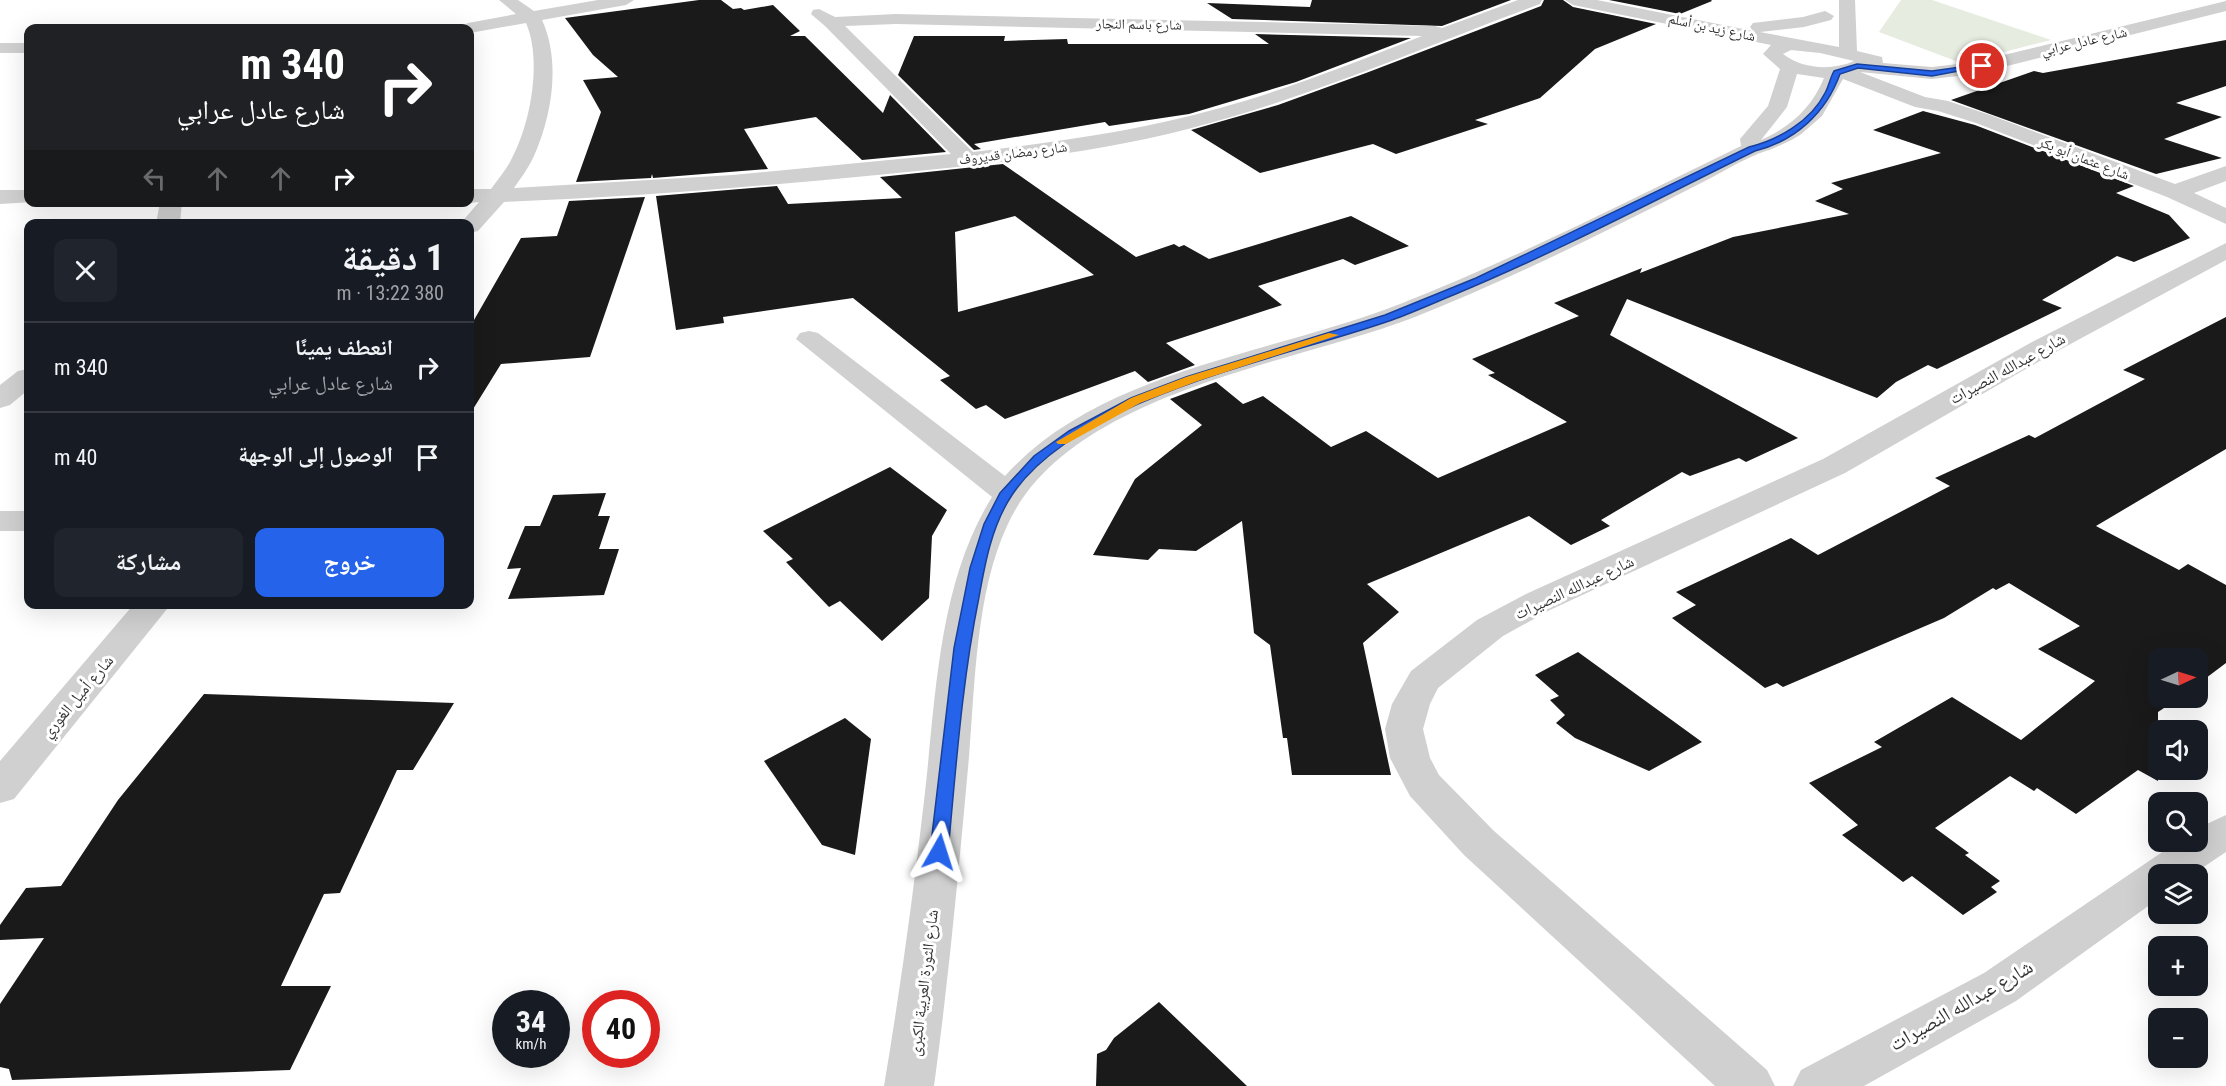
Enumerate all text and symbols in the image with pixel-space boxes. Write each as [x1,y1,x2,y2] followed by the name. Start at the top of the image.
[1667,10,1757,46] street label: شارع زيد بن أسلم
[1095,15,1182,35] street label: شارع باسم النجار
[2040,23,2129,62] street label: شارع عادل عرابي
[240,40,345,89] text: 340 m
[1956,40,2007,91] pin
[366,48,444,126] icon: right
[1965,49,1998,82] icon: arrive
[177,94,345,126] text: شارع عادل عرابي
[2035,133,2131,184] street label: شارع عثمان أبو بكر
[958,138,1068,170] street label: شارع رمضان قديروف
[138,162,171,195] icon: left
[201,162,234,195] icon: ahead
[264,162,297,195] icon: ahead
[327,162,360,195] icon: right
[342,237,444,279] text: 1 دقيقة
[54,239,117,302] button: close
[337,281,444,305] text: 380 m · 13:22
[1946,329,2069,409] street label: شارع عبدالله النصيرات
[295,335,393,360] text: انعطف يمينًا
[411,351,444,384] icon: right
[54,355,108,380] text: 340 m
[268,371,393,395] text: شارع عادل عرابي
[411,441,444,474] icon: arrive
[238,442,393,467] text: الوصول إلى الوجهة
[54,445,97,470] text: 40 m
[54,528,243,597] button: مشاركة
[255,528,444,597] button: خروج
[1512,552,1637,624] street label: شارع عبدالله النصيرات
[2148,648,2208,708] north arrow
[2148,648,2208,1068] map controls
[37,651,120,743] street label: شارع أميل الغوري
[2148,720,2208,780] button: sound
[2148,792,2208,852] button: search
[907,820,971,884] position arrow
[2148,864,2208,924] button: layers
[905,909,943,1058] street label: شارع الثورة العربية الكبرى
[2148,936,2208,996] button: +
[1885,954,2037,1057] street label: شارع عبدالله النصيرات
[582,990,660,1068] speed limit sign: 40
[516,1004,546,1039] text: 34
[2148,1008,2208,1068] button: −
[516,1035,546,1053] text: km/h

